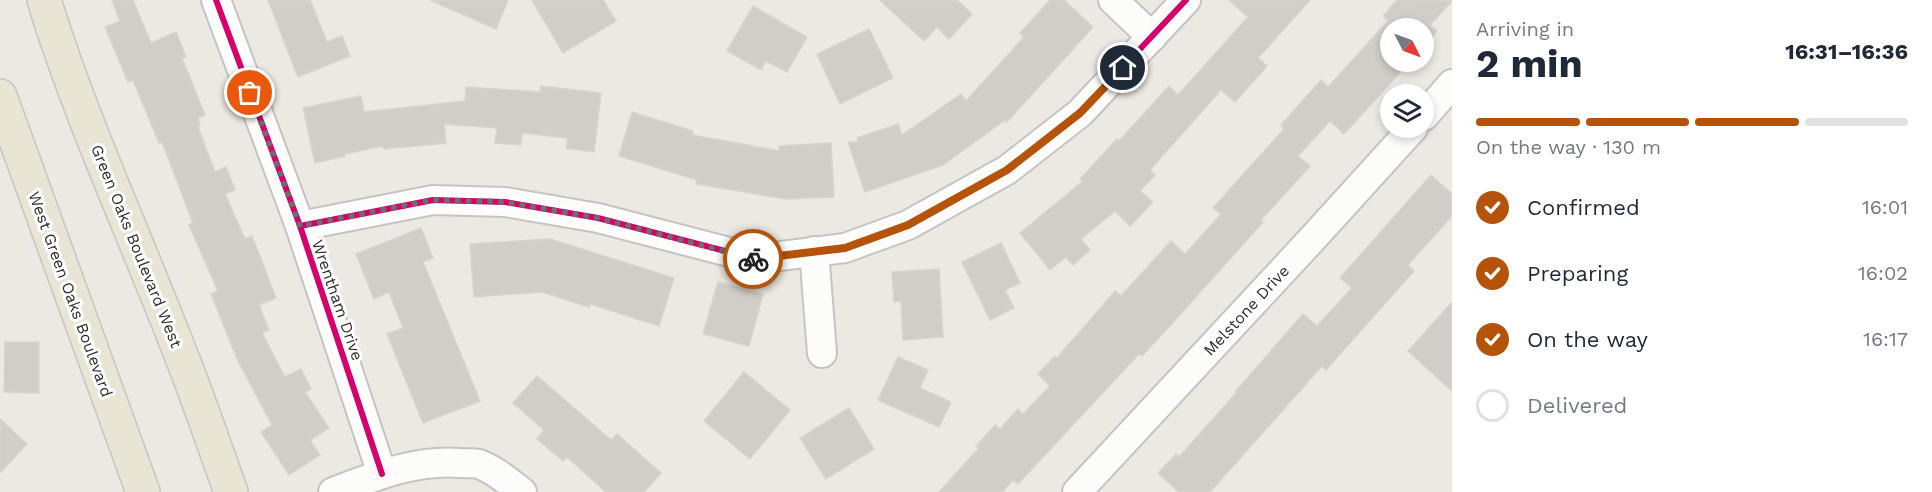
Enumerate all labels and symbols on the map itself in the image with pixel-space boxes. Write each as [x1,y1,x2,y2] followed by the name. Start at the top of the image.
[1380,18,1434,72] north arrow
[1097,42,1148,93] pin
[224,67,275,118] pin
[87,142,186,351] street label: Green Oaks Boulevard West
[24,189,117,400] street label: West Green Oaks Boulevard
[723,229,783,289] courier
[308,237,367,363] street label: Wrentham Drive
[1200,261,1293,360] street label: Melstone Drive

